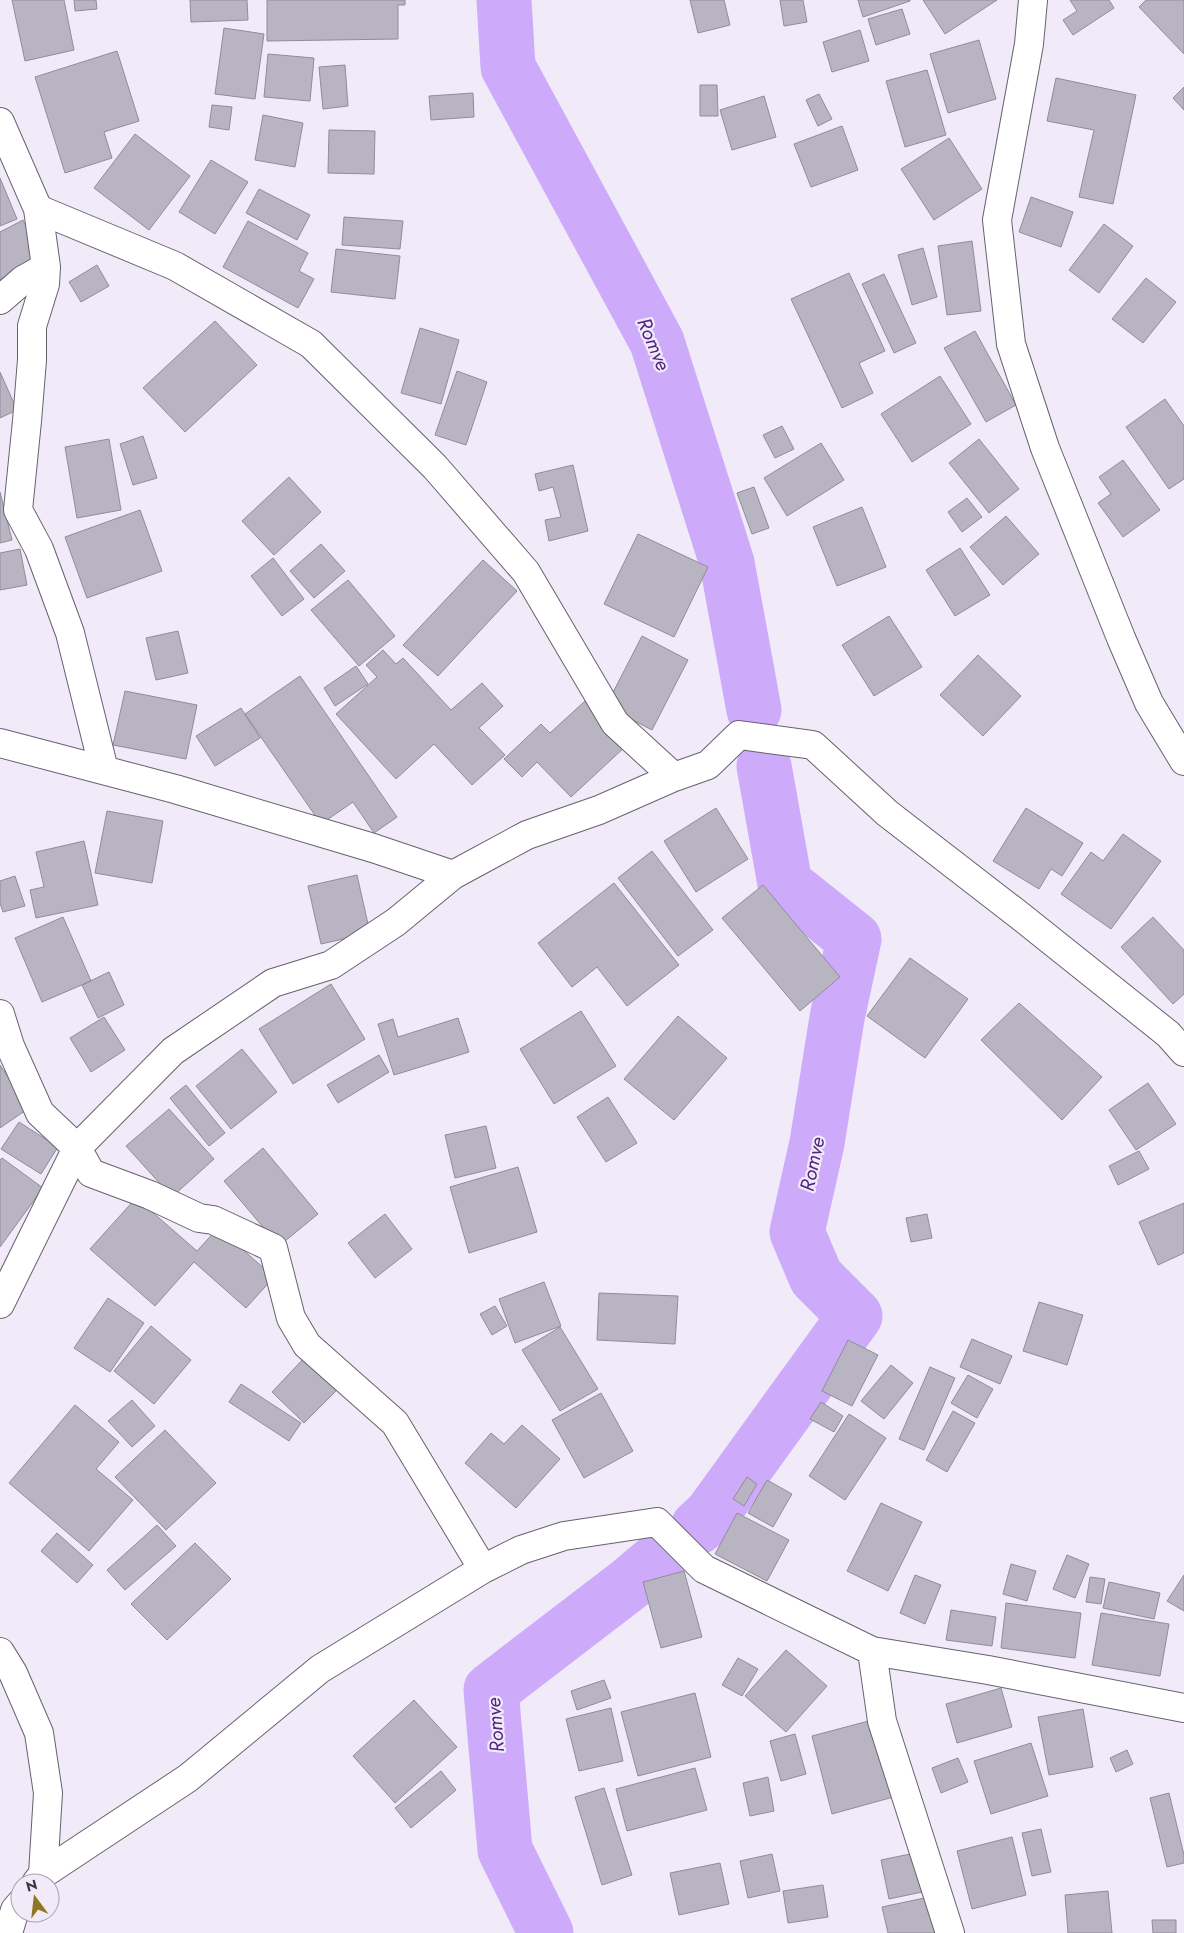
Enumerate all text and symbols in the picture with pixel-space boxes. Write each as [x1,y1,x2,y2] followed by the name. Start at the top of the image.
[629,313,678,375] water label: Romve
[793,1134,832,1194] water label: Romve
[479,1697,512,1753] water label: Romve
[10,1873,60,1923] north arrow
[24,1874,40,1897] text: N

